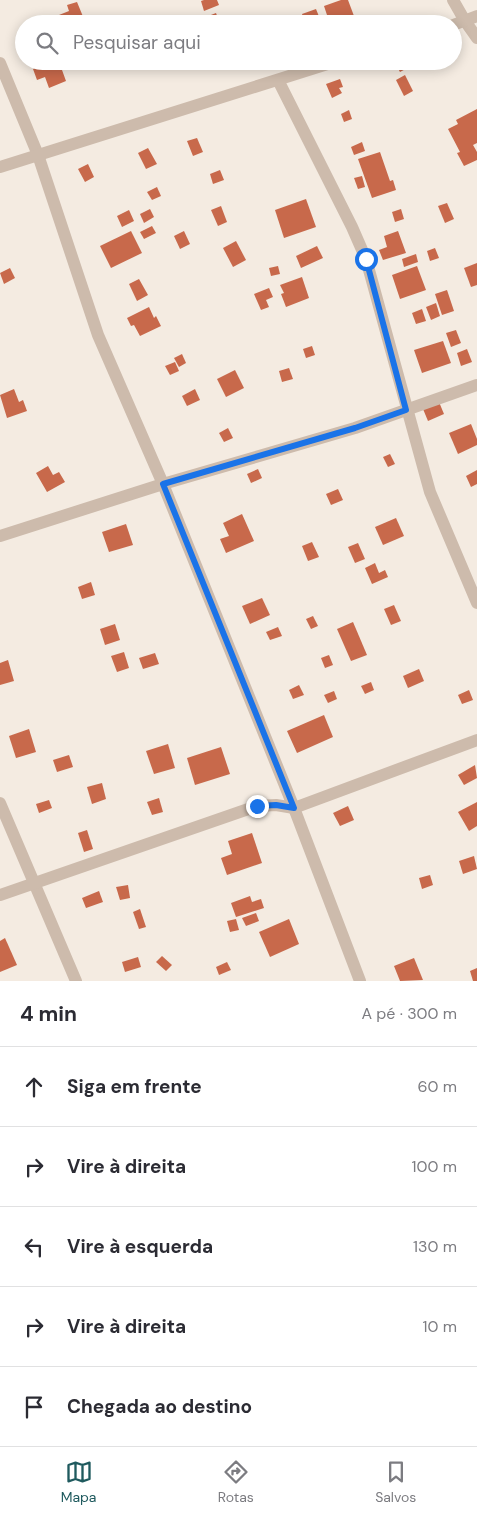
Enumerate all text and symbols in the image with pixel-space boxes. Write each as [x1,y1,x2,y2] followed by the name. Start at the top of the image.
[15,15,462,70] search box
[33,29,61,57] icon: search
[73,30,201,55] text: Pesquisar aqui
[355,248,378,271] route start
[246,795,269,818] route end
[20,1000,77,1028] text: 4 min
[361,1003,457,1024] text: A pé · 300 m
[20,1073,48,1101] icon: ahead
[67,1074,202,1099] text: Siga em frente
[417,1076,457,1097] text: 60 m
[20,1153,48,1181] icon: right
[67,1154,186,1179] text: Vire à direita
[412,1156,457,1177] text: 100 m
[20,1233,48,1261] icon: left
[67,1234,213,1259] text: Vire à esquerda
[413,1236,457,1257] text: 130 m
[20,1313,48,1341] icon: right
[67,1314,186,1339] text: Vire à direita
[423,1316,457,1337] text: 10 m
[20,1393,48,1421] icon: arrive
[67,1394,252,1419] text: Chegada ao destino
[61,1458,96,1506] tab: Mapa
[218,1458,254,1506] tab: Rotas
[375,1458,416,1506] tab: Salvos

